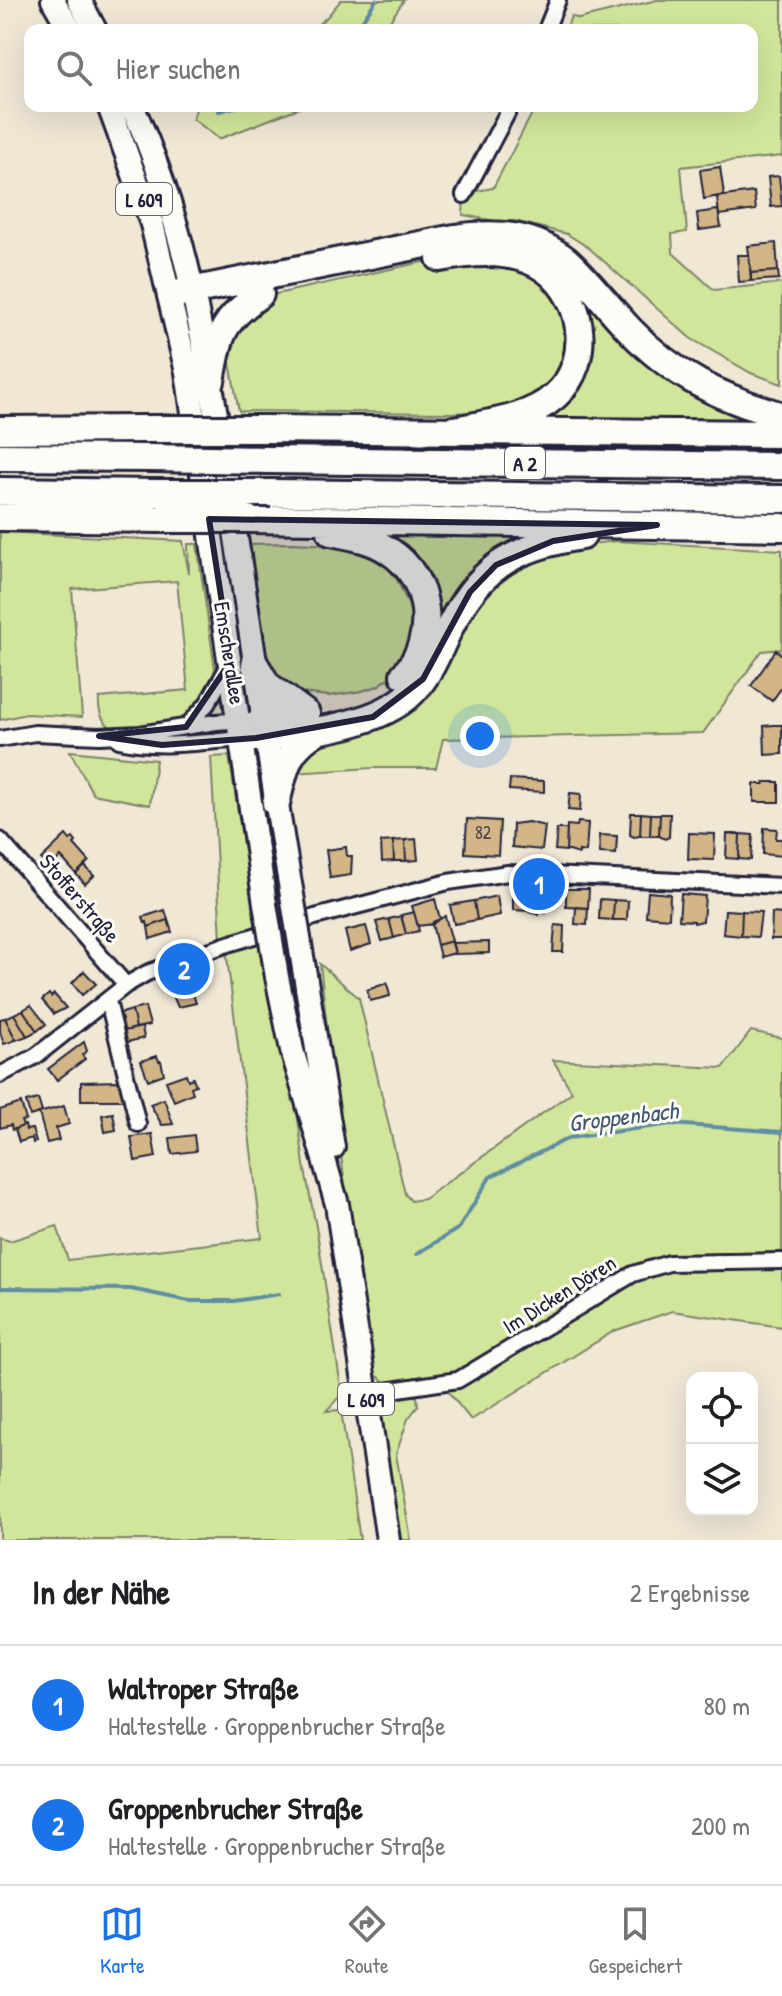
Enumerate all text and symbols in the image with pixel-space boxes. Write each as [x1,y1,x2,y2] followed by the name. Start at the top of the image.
[24,24,758,112] search box
[52,46,96,90] icon: search
[116,48,240,88] text: Hier suchen
[116,183,172,215] road number: L 609
[505,447,545,479] road number: A 2
[207,599,253,707] street label: Emscherallee
[460,716,500,756] your location
[475,820,492,845] house number: 82
[33,847,127,949] street label: Stofferstraße
[513,854,565,914] pin: 1
[158,939,210,999] pin: 2
[566,1093,682,1140] water label: Groppenbach
[497,1247,621,1341] street label: Im Dicken Dören
[686,1372,758,1516] map controls
[686,1372,758,1444] button: locate
[338,1383,394,1415] road number: L 609
[686,1444,758,1516] button: layers
[32,1569,170,1615] text: In der Nähe
[630,1575,750,1610] text: 2 Ergebnisse
[108,1668,299,1708] text: Waltroper Straße
[53,1688,63,1723] text: 1
[703,1688,750,1723] text: 80 m
[108,1708,446,1743] text: Haltestelle · Groppenbrucher Straße
[108,1788,363,1828] text: Groppenbrucher Straße
[52,1808,64,1843] text: 2
[691,1808,750,1843] text: 200 m
[108,1828,446,1863] text: Haltestelle · Groppenbrucher Straße
[100,1902,145,1980] tab: Karte
[345,1902,389,1980] tab: Route
[589,1902,682,1980] tab: Gespeichert

